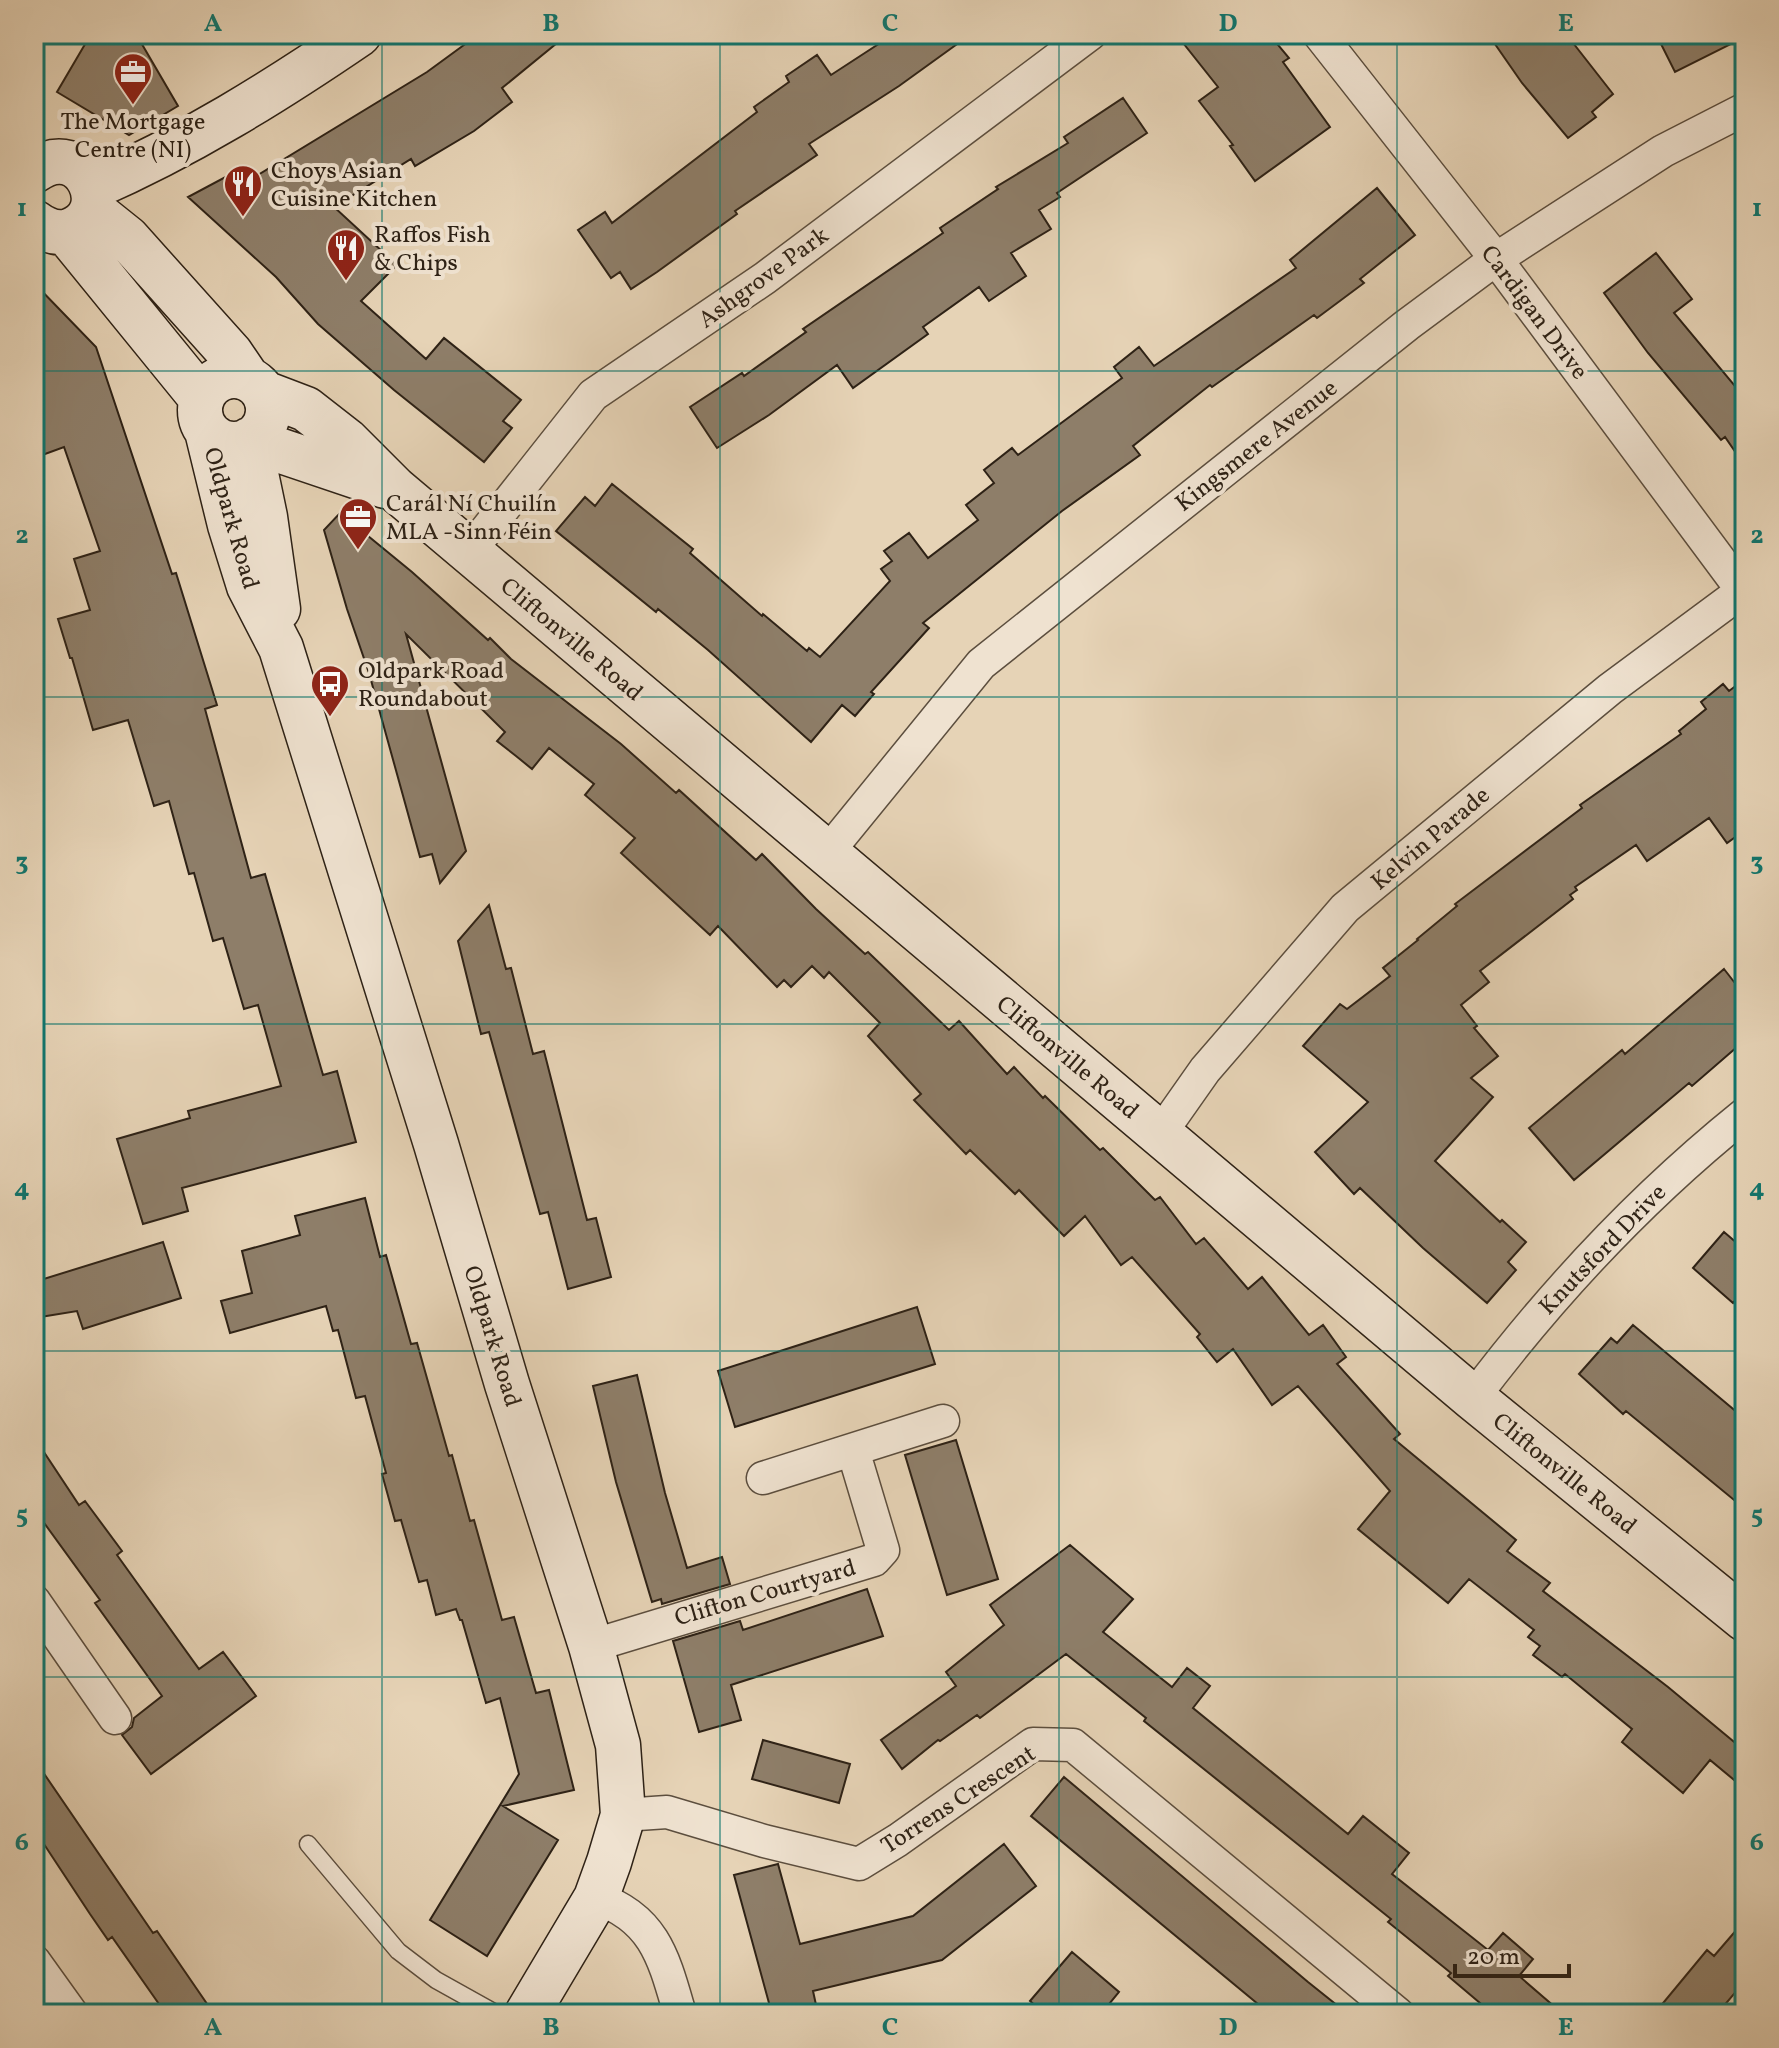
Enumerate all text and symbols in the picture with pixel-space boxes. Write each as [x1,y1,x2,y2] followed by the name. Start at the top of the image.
[204,6,223,42] text: A
[542,6,560,42] text: B
[882,6,898,42] text: C
[1218,6,1238,42] text: D
[1558,6,1574,42] text: E
[112,51,154,106] office icon: The Mortgage Centre (NI)
[60,106,206,168] place label: The Mortgage Centre (NI)
[271,155,437,217] place label: Choys Asian Cuisine Kitchen
[222,163,264,218] restaurant icon: Choys Asian Cuisine Kitchen
[17,191,27,227] text: 1
[1752,191,1762,227] text: 1
[374,219,491,281] place label: Raffos Fish & Chips
[692,220,836,338] street label: Ashgrove Park
[325,227,367,282] restaurant icon: Raffos Fish & Chips
[1472,239,1595,387] street label: Cardigan Drive
[1169,372,1346,521] street label: Kingsmere Avenue
[194,444,267,593] street label: Oldpark Road
[386,488,557,550] place label: Carál Ní Chuilín MLA -Sinn Féin
[337,496,379,551] office icon: Carál Ní Chuilín MLA -Sinn Féin
[15,518,29,554] text: 2
[1750,518,1764,554] text: 2
[492,571,649,710] street label: Cliftonville Road
[358,655,504,717] place label: Oldpark Road Roundabout
[309,663,351,718] bus stop icon: Oldpark Road Roundabout
[1365,780,1498,899] street label: Kelvin Parade
[15,845,29,881] text: 3
[1750,845,1764,881] text: 3
[988,989,1145,1128] street label: Cliftonville Road
[14,1171,30,1207] text: 4
[1749,1171,1765,1207] text: 4
[1532,1177,1675,1324] street label: Knutsford Drive
[453,1262,529,1411] street label: Oldpark Road
[1484,1406,1643,1543] street label: Cliftonville Road
[16,1498,28,1534] text: 5
[1751,1498,1763,1534] text: 5
[671,1552,860,1636] street label: Clifton Courtyard
[875,1738,1043,1863] street label: Torrens Crescent
[15,1825,29,1861] text: 6
[1750,1825,1764,1861] text: 6
[1455,1928,1569,1978] scale bar
[1467,1941,1520,1975] text: 20 m
[204,2010,223,2046] text: A
[542,2010,560,2046] text: B
[882,2010,898,2046] text: C
[1218,2010,1238,2046] text: D
[1558,2010,1574,2046] text: E

